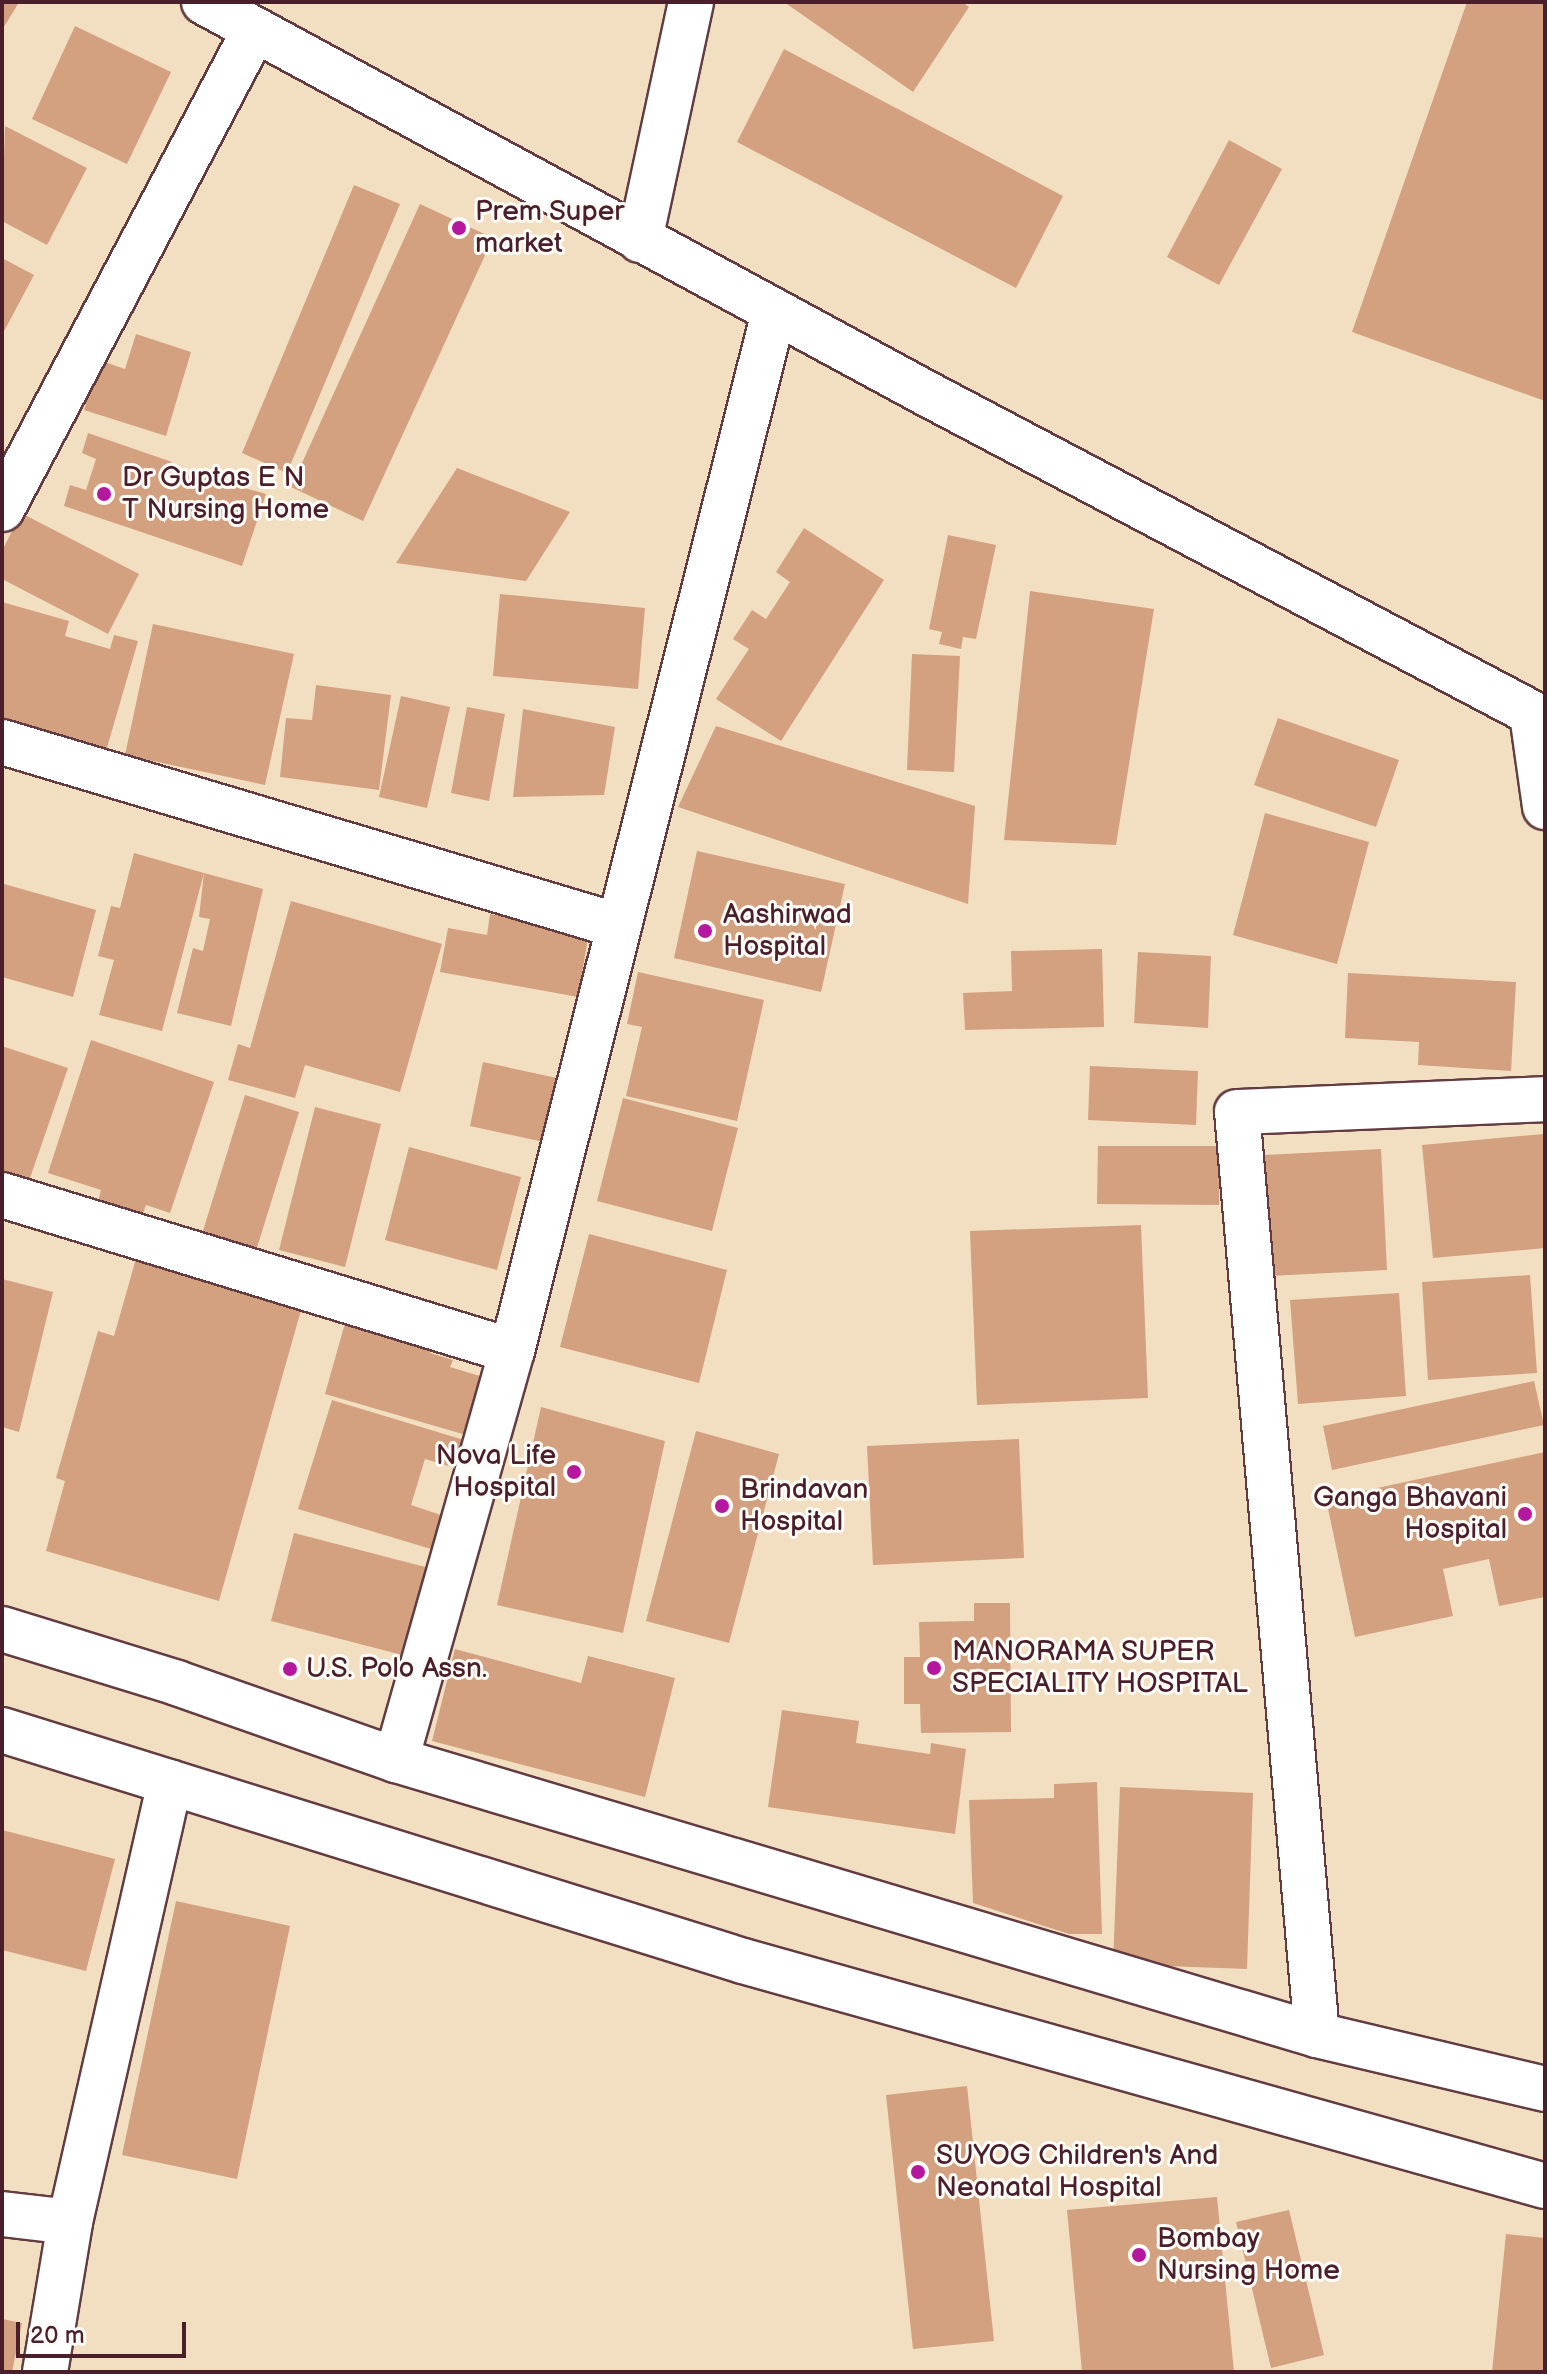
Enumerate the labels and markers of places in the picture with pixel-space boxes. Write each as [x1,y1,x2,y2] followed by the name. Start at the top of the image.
[475,195,625,261] place label: Prem Super market
[450,219,468,237] marker: Prem Super market
[122,461,329,527] place label: Dr Guptas E N T Nursing Home
[93,483,115,505] marker: Dr Guptas E N T Nursing Home
[723,898,852,964] place label: Aashirwad Hospital
[694,920,716,942] marker: Aashirwad Hospital
[436,1439,556,1505] place label: Nova Life Hospital
[563,1461,585,1483] marker: Nova Life Hospital
[740,1473,868,1539] place label: Brindavan Hospital
[1313,1481,1507,1547] place label: Ganga Bhavani Hospital
[711,1495,733,1517] marker: Brindavan Hospital
[1514,1503,1536,1525] marker: Ganga Bhavani Hospital
[952,1635,1248,1701] place label: MANORAMA SUPER SPECIALITY HOSPITAL
[306,1652,487,1686] place label: U.S. Polo Assn.
[923,1657,945,1679] marker: MANORAMA SUPER SPECIALITY HOSPITAL
[281,1660,299,1678] marker: U.S. Polo Assn.
[936,2139,1218,2205] place label: SUYOG Children's And Neonatal Hospital
[907,2161,929,2183] marker: SUYOG Children's And Neonatal Hospital
[1157,2222,1340,2288] place label: Bombay Nursing Home
[1128,2244,1150,2266] marker: Bombay Nursing Home

